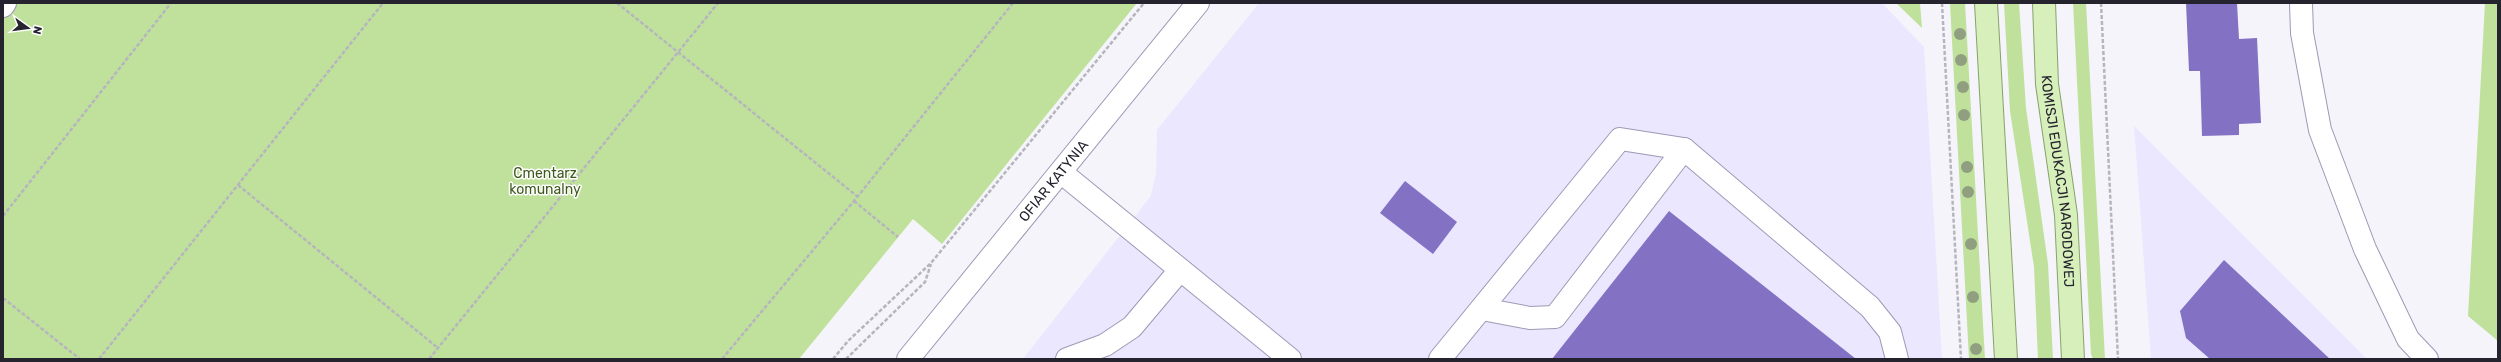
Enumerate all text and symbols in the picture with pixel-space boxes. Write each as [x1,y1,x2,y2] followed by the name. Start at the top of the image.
[8,8,48,48] north arrow
[30,25,44,36] text: N
[2038,75,2078,288] street label: KOMISJI EDUKACJI NARODOWEJ
[1015,136,1092,225] street label: OFIAR KATYNIA
[509,165,581,198] park label: Cmentarz komunalny

